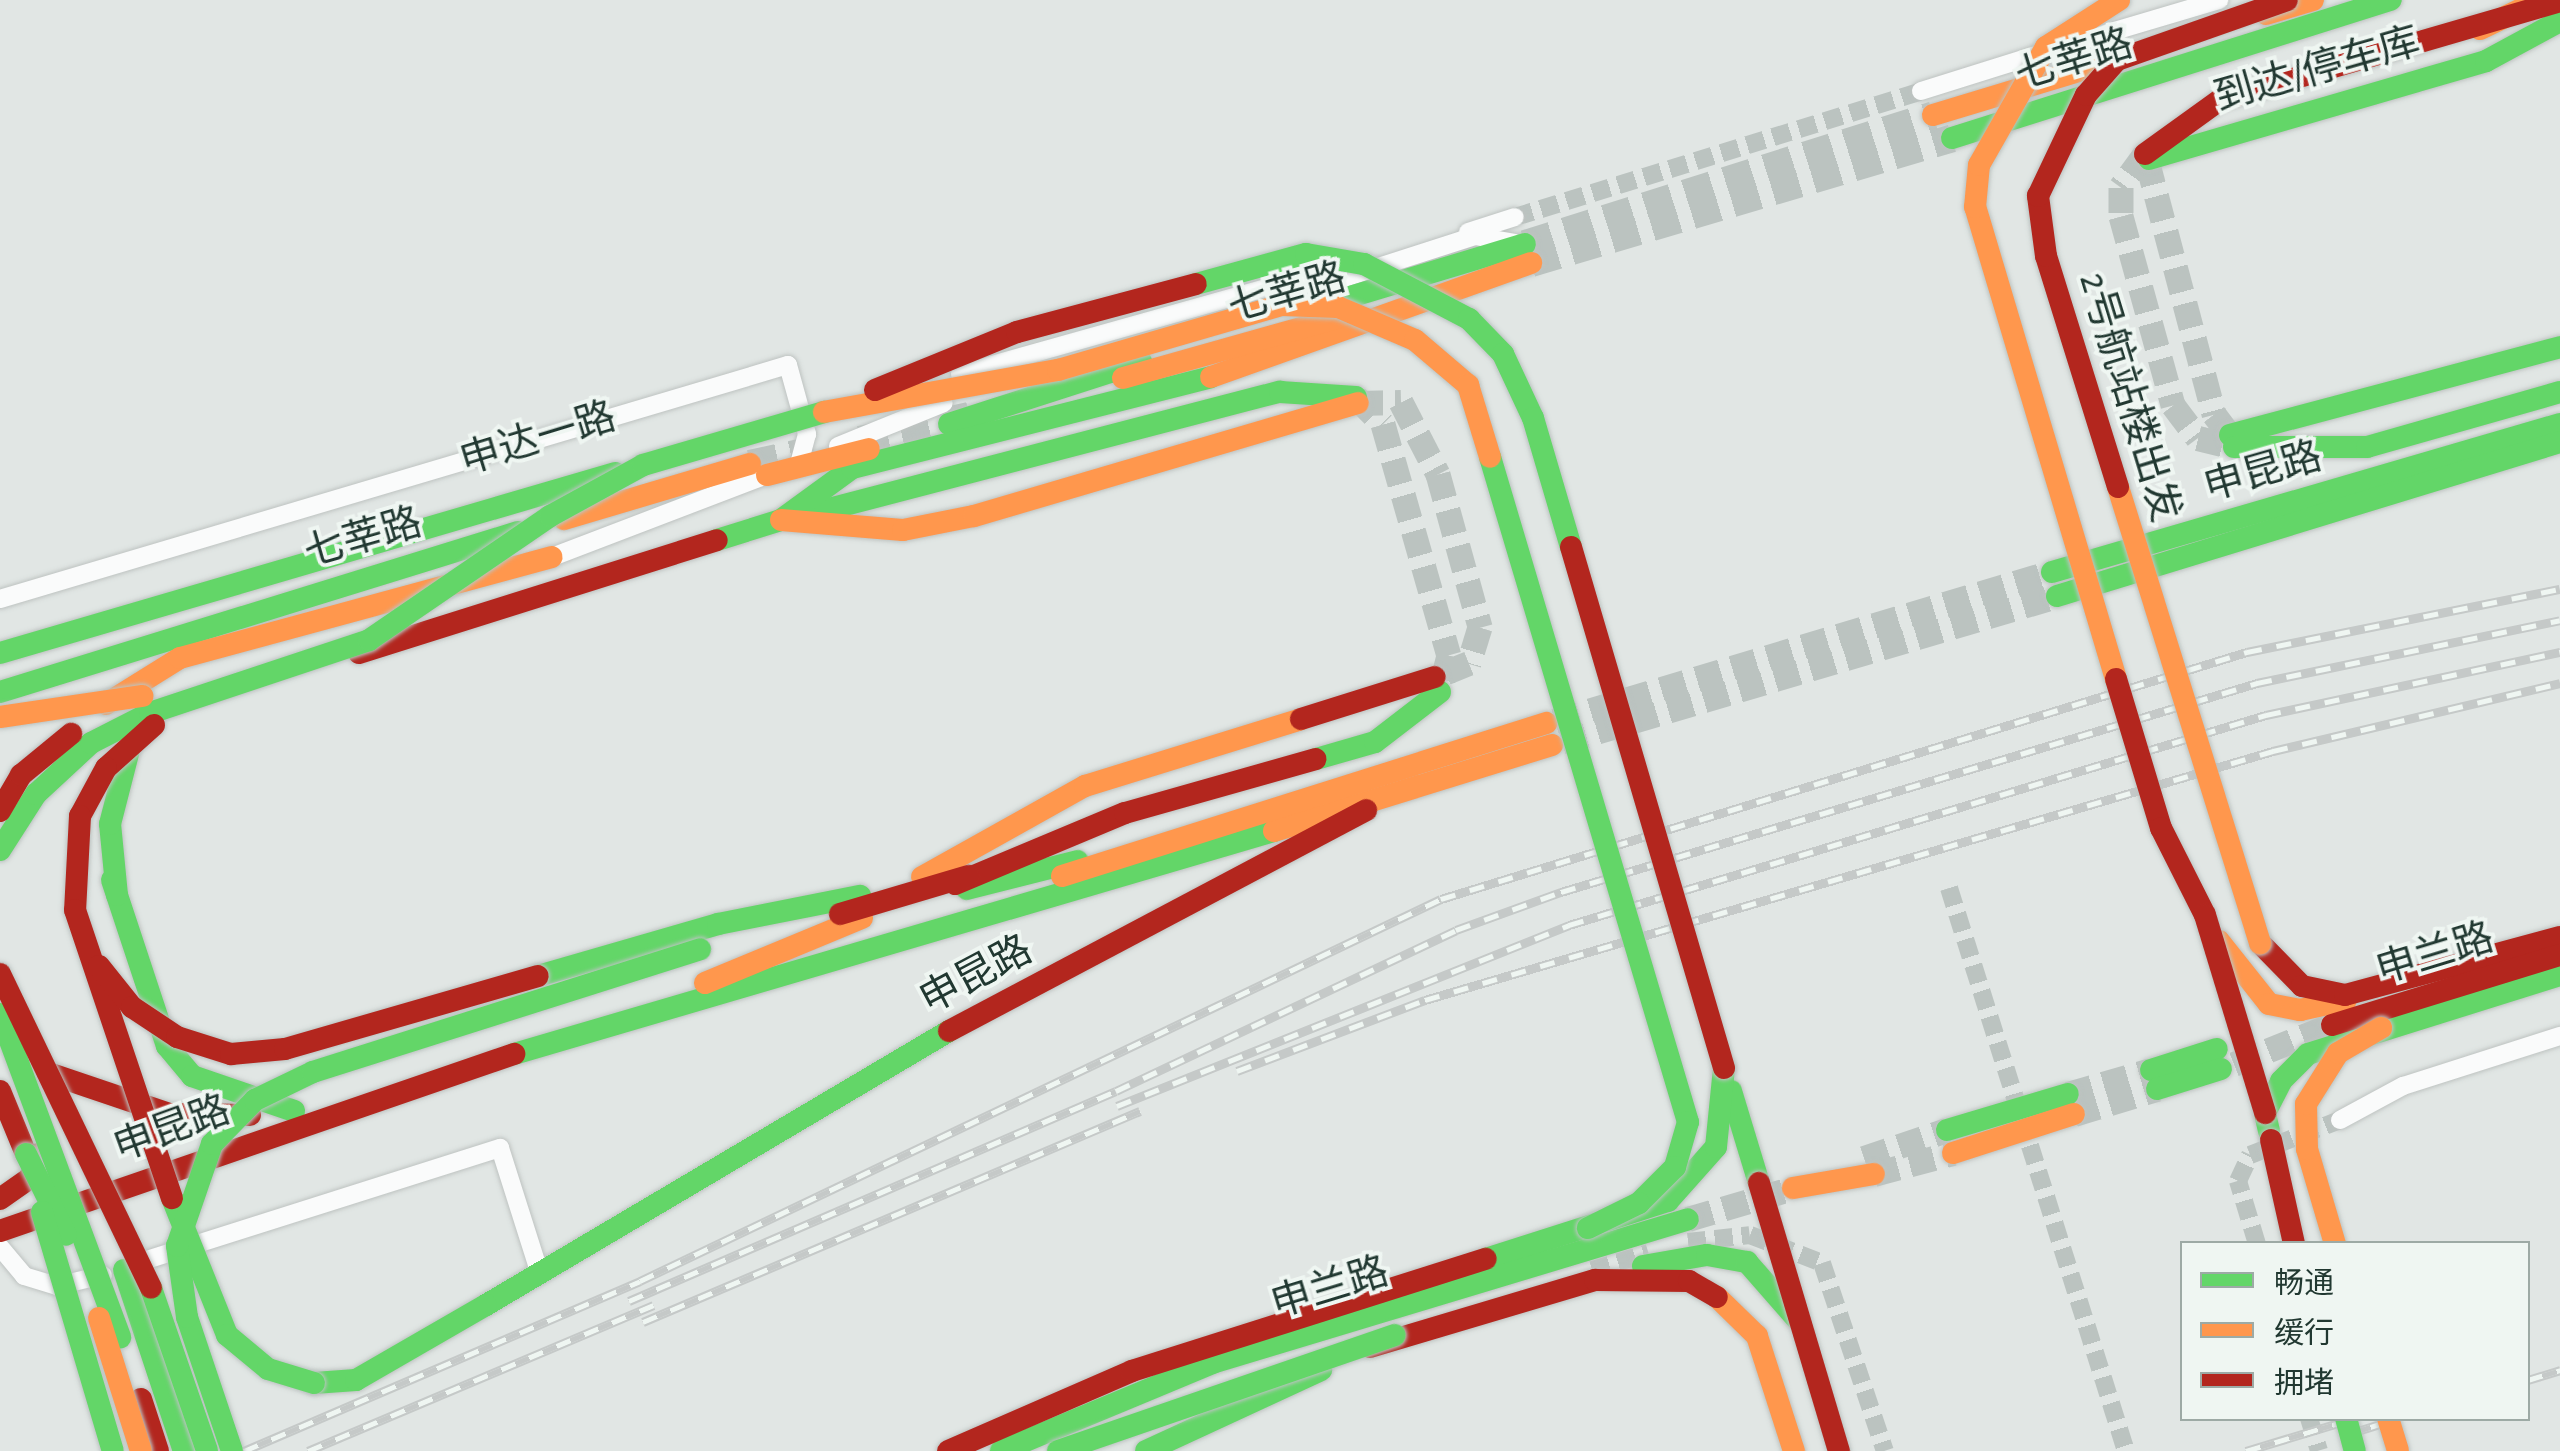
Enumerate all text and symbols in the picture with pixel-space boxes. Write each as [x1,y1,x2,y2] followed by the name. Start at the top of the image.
[2209,18,2425,122] street label: 到达/停车库
[2010,20,2138,100] street label: 七莘路
[1223,253,1351,333] street label: 七莘路
[2068,267,2190,527] street label: 2号航站楼出发
[454,393,622,485] street label: 申达一路
[2199,432,2327,512] street label: 申昆路
[299,498,427,578] street label: 七莘路
[2371,914,2499,994] street label: 申兰路
[912,926,1040,1024] street label: 申昆路
[107,1086,237,1172] street label: 申昆路
[2180,1241,2530,1421] legend
[1266,1248,1394,1328] street label: 申兰路
[2274,1269,2334,1299] text: 畅通
[2274,1319,2334,1349] text: 缓行
[2274,1369,2334,1399] text: 拥堵

